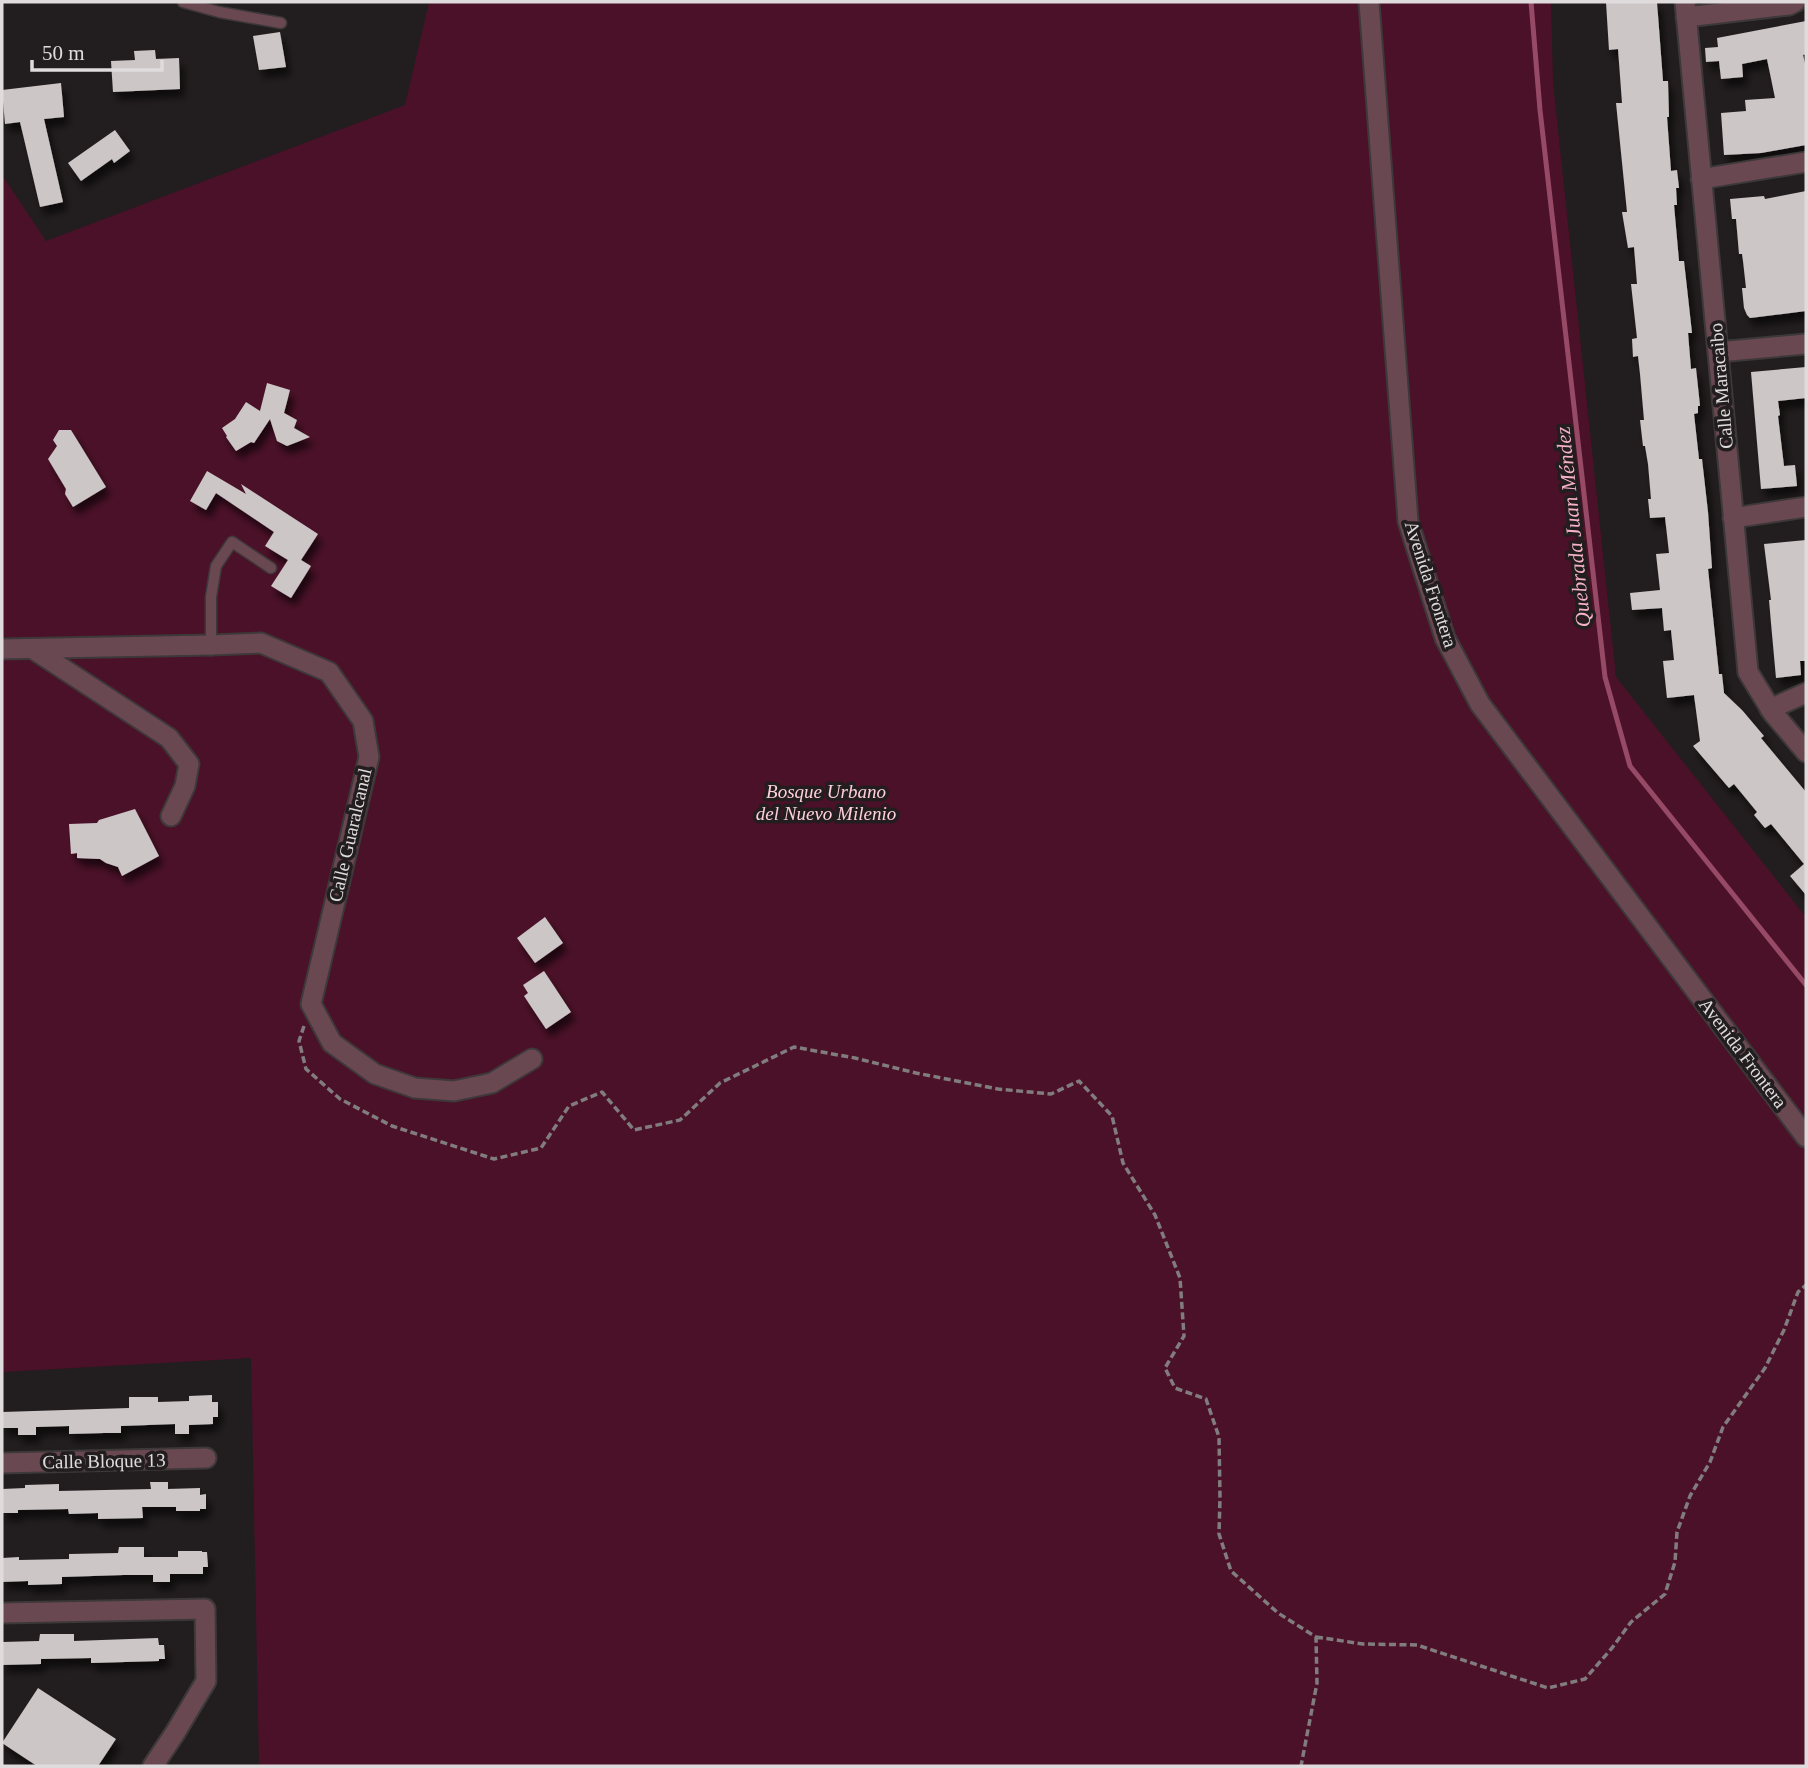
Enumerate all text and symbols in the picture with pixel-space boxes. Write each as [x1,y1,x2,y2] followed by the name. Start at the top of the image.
[32,28,161,72] scale bar
[42,41,85,65] text: 50 m
[1705,322,1737,450] street label: Calle Maracaibo
[1551,425,1595,629] water label: Quebrada Juan Méndez
[1401,518,1462,651] street label: Avenida Frontera
[324,766,376,904] street label: Calle Guaralcanal
[756,781,896,824] park label: Bosque Urbano del Nuevo Milenio
[1695,994,1791,1113] street label: Avenida Frontera
[42,1449,166,1473] street label: Calle Bloque 13

